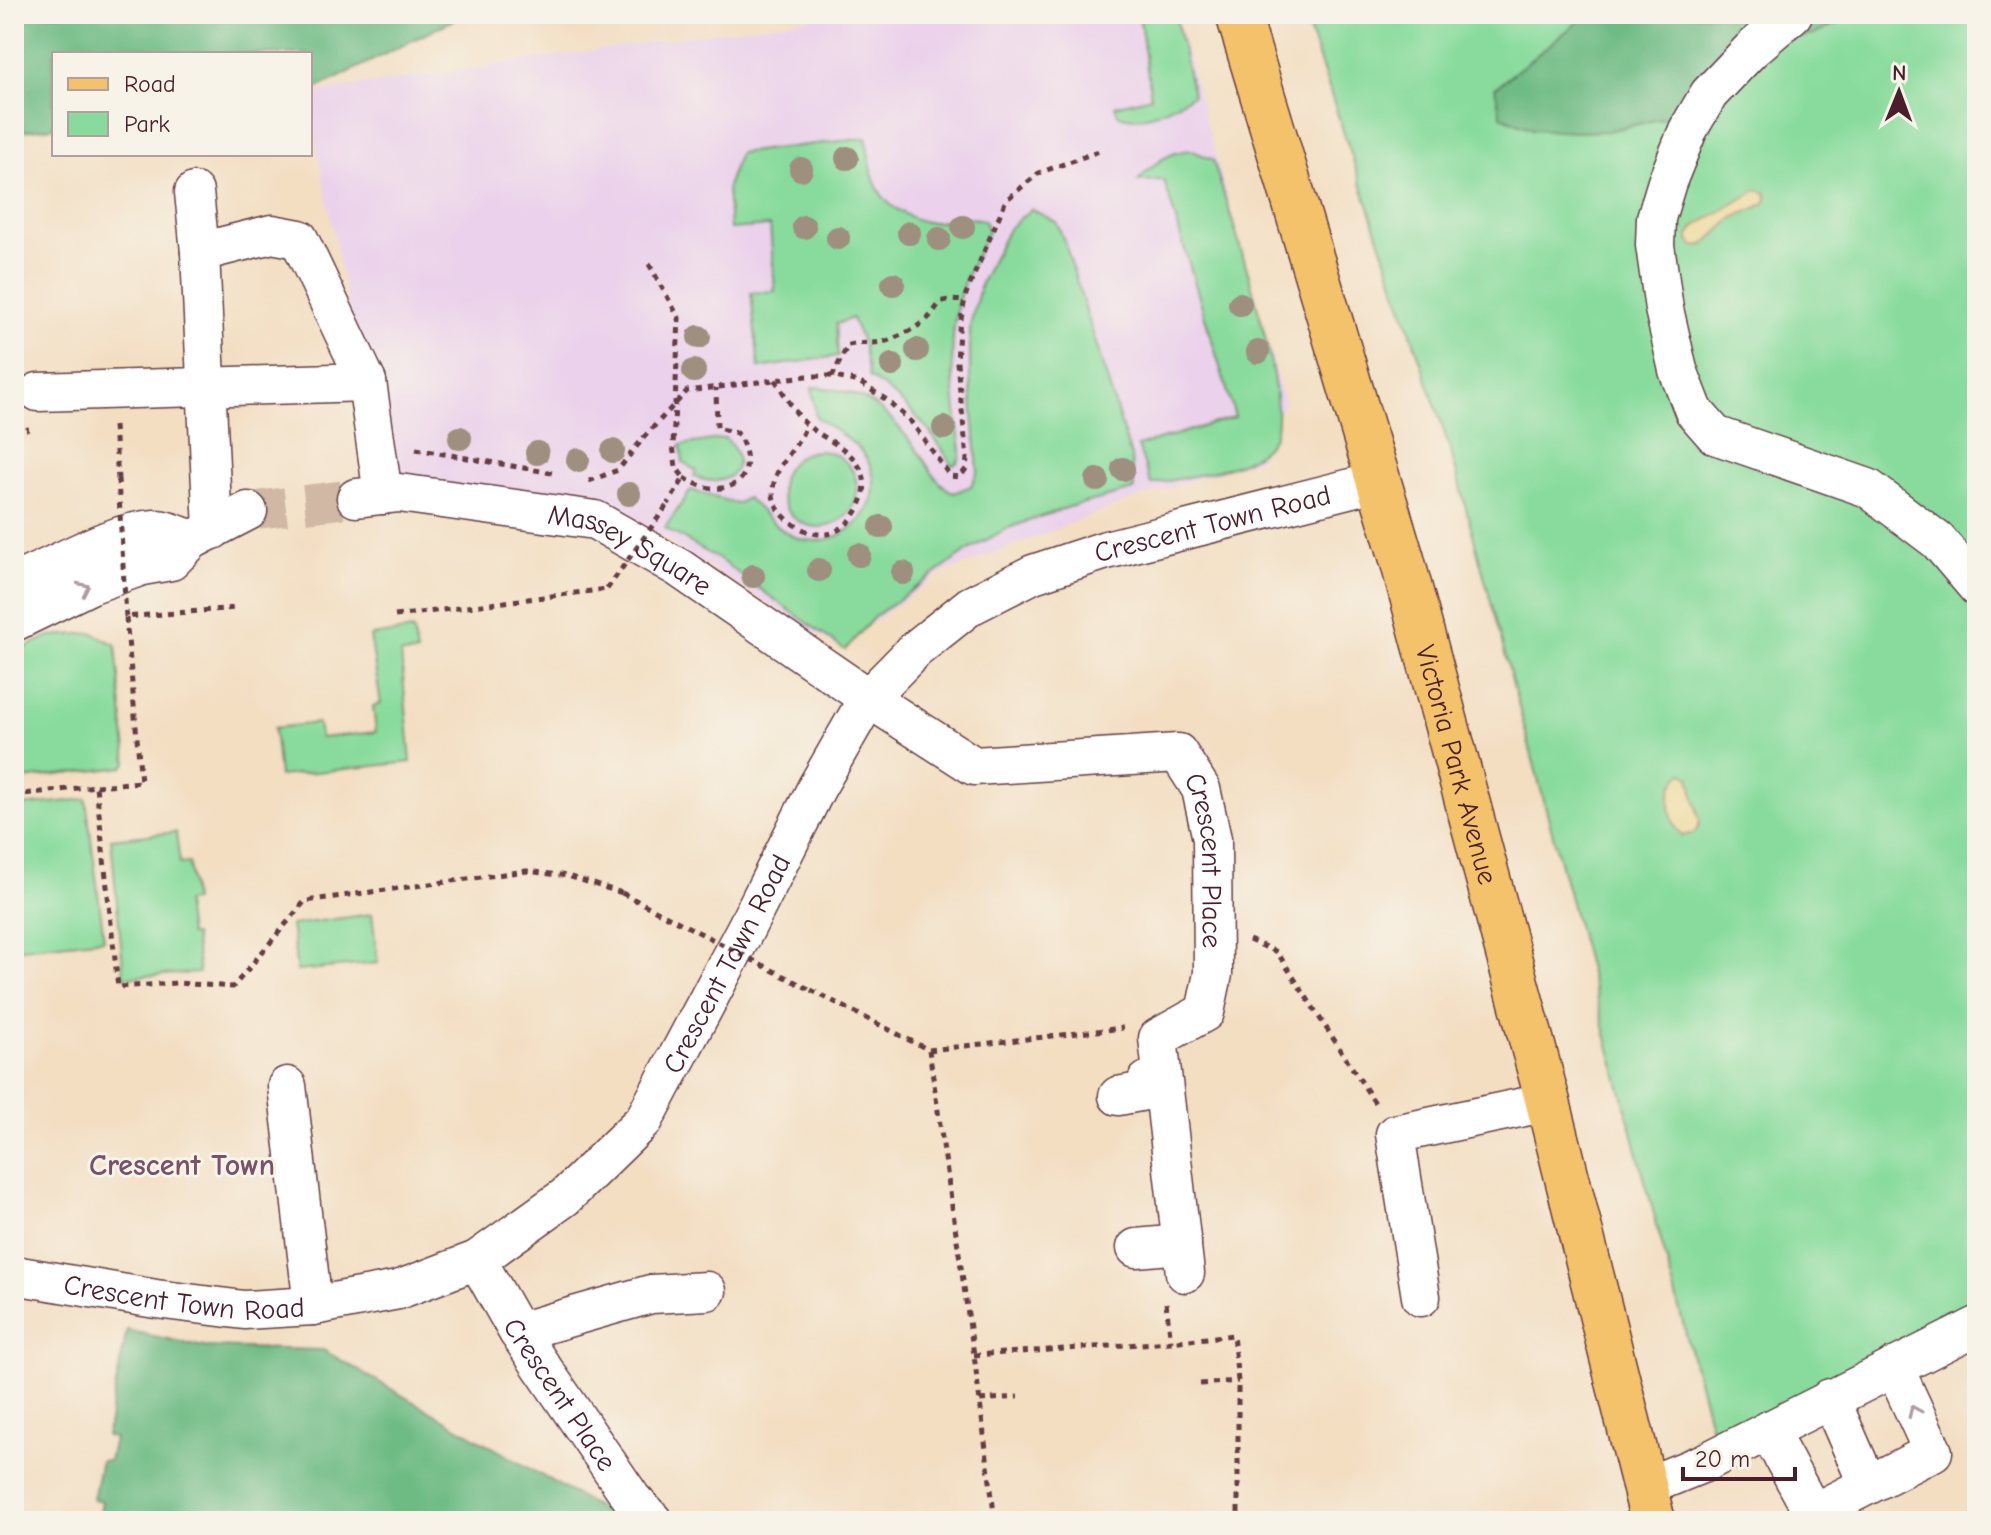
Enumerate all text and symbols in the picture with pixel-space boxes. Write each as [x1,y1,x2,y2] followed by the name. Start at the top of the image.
[52,52,312,156] legend
[1859,52,1939,132] north arrow
[1892,60,1907,86] text: N
[124,70,176,98] text: Road
[124,110,170,138] text: Park
[1090,479,1334,570] street label: Crescent Town Road
[546,499,717,603] street label: Massey Square
[76,582,91,598] one-way arrow
[1409,642,1504,888] street label: Victoria Park Avenue
[1177,766,1228,948] street label: Crescent Place
[657,849,797,1079] street label: Crescent Town Road
[89,1148,275,1183] district label: Crescent Town
[61,1269,305,1327] street label: Crescent Town Road
[496,1313,623,1477] street label: Crescent Place
[1908,1405,1924,1420] one-way arrow
[1683,1431,1795,1481] scale bar
[1695,1445,1750,1473] text: 20 m

